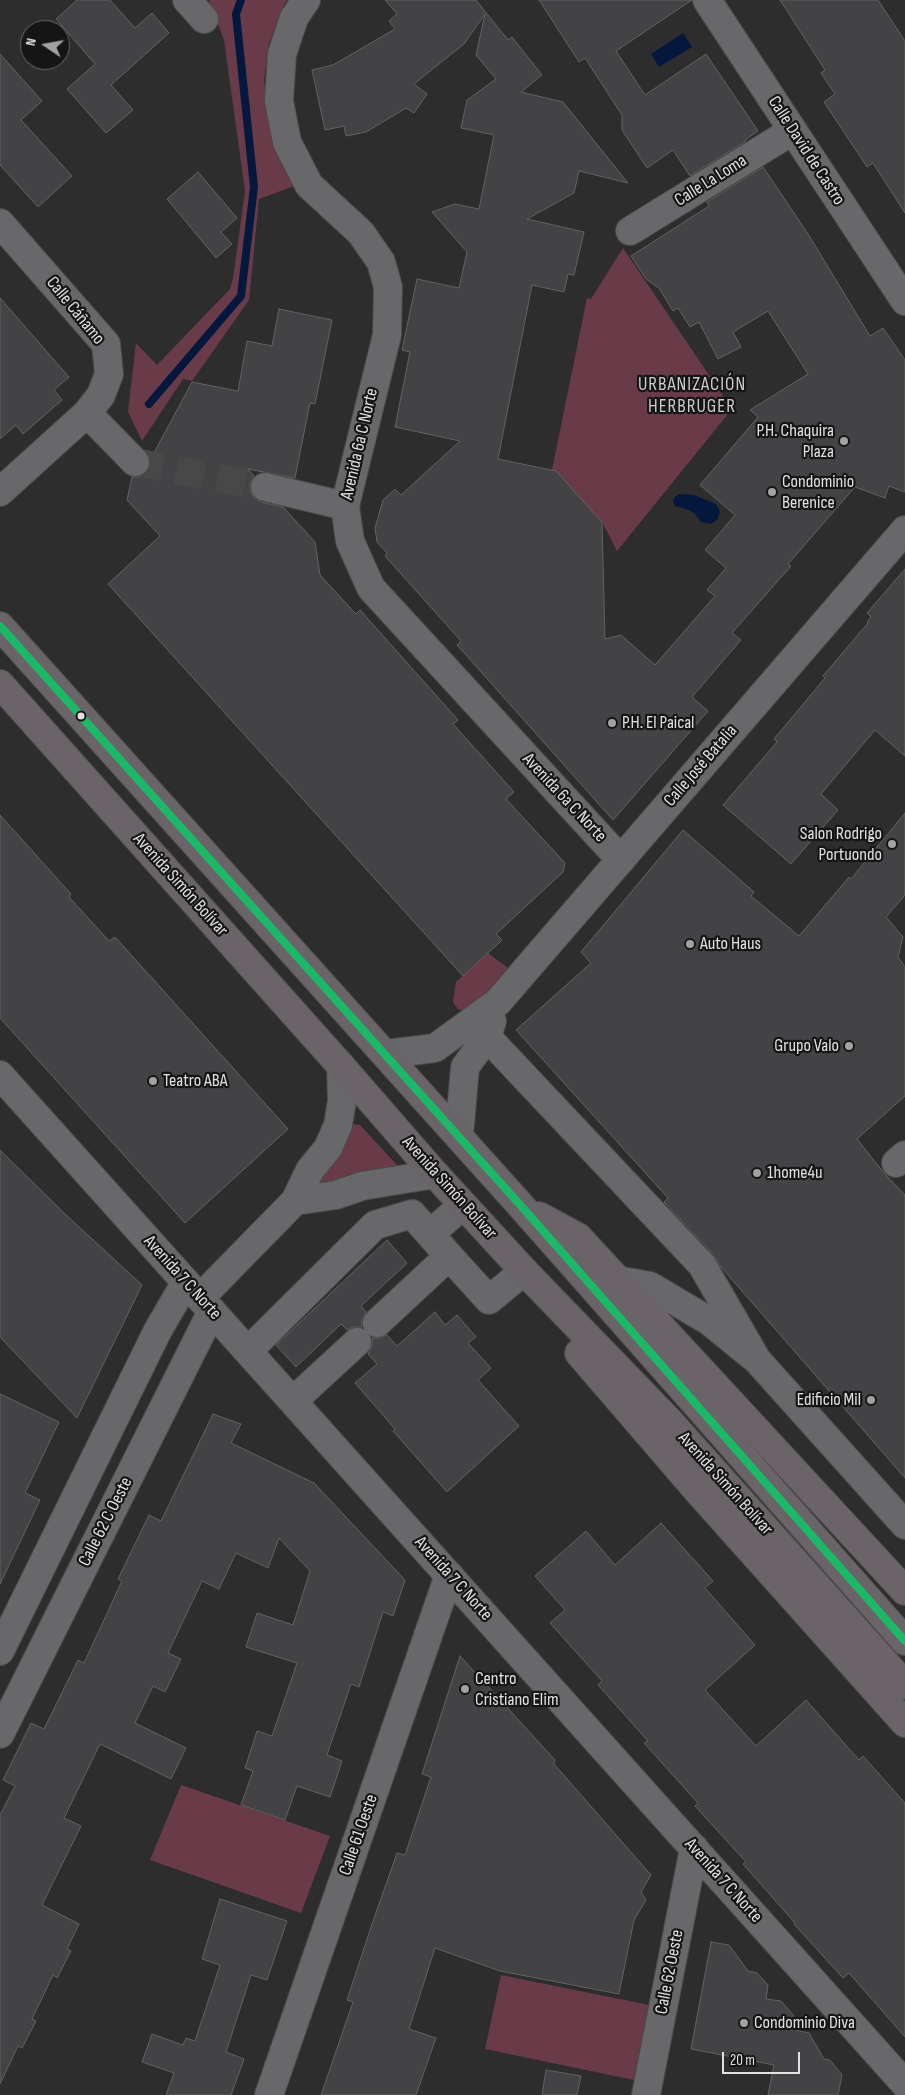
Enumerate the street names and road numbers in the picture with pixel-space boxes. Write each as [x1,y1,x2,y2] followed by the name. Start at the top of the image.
[763,92,849,210] street label: Calle David de Castro
[671,150,751,212] street label: Calle La Loma
[41,273,109,349] street label: Calle Cáñamo
[337,386,383,502] street label: Avenida 6a C Norte
[660,721,742,811] street label: Calle José Batalia
[517,749,611,847] street label: Avenida 6a C Norte
[128,829,232,941] street label: Avenida Simón Bolívar
[397,1132,501,1244] street label: Avenida Simón Bolívar
[138,1231,226,1325] street label: Avenida 7 C Norte
[673,1428,777,1540] street label: Avenida Simón Bolívar
[74,1474,138,1570] street label: Calle 62 C Oeste
[409,1532,497,1626] street label: Avenida 7 C Norte
[335,1792,383,1878] street label: Calle 61 Oeste
[679,1834,767,1928] street label: Avenida 7 C Norte
[651,1928,689,2016] street label: Calle 62 Oeste

